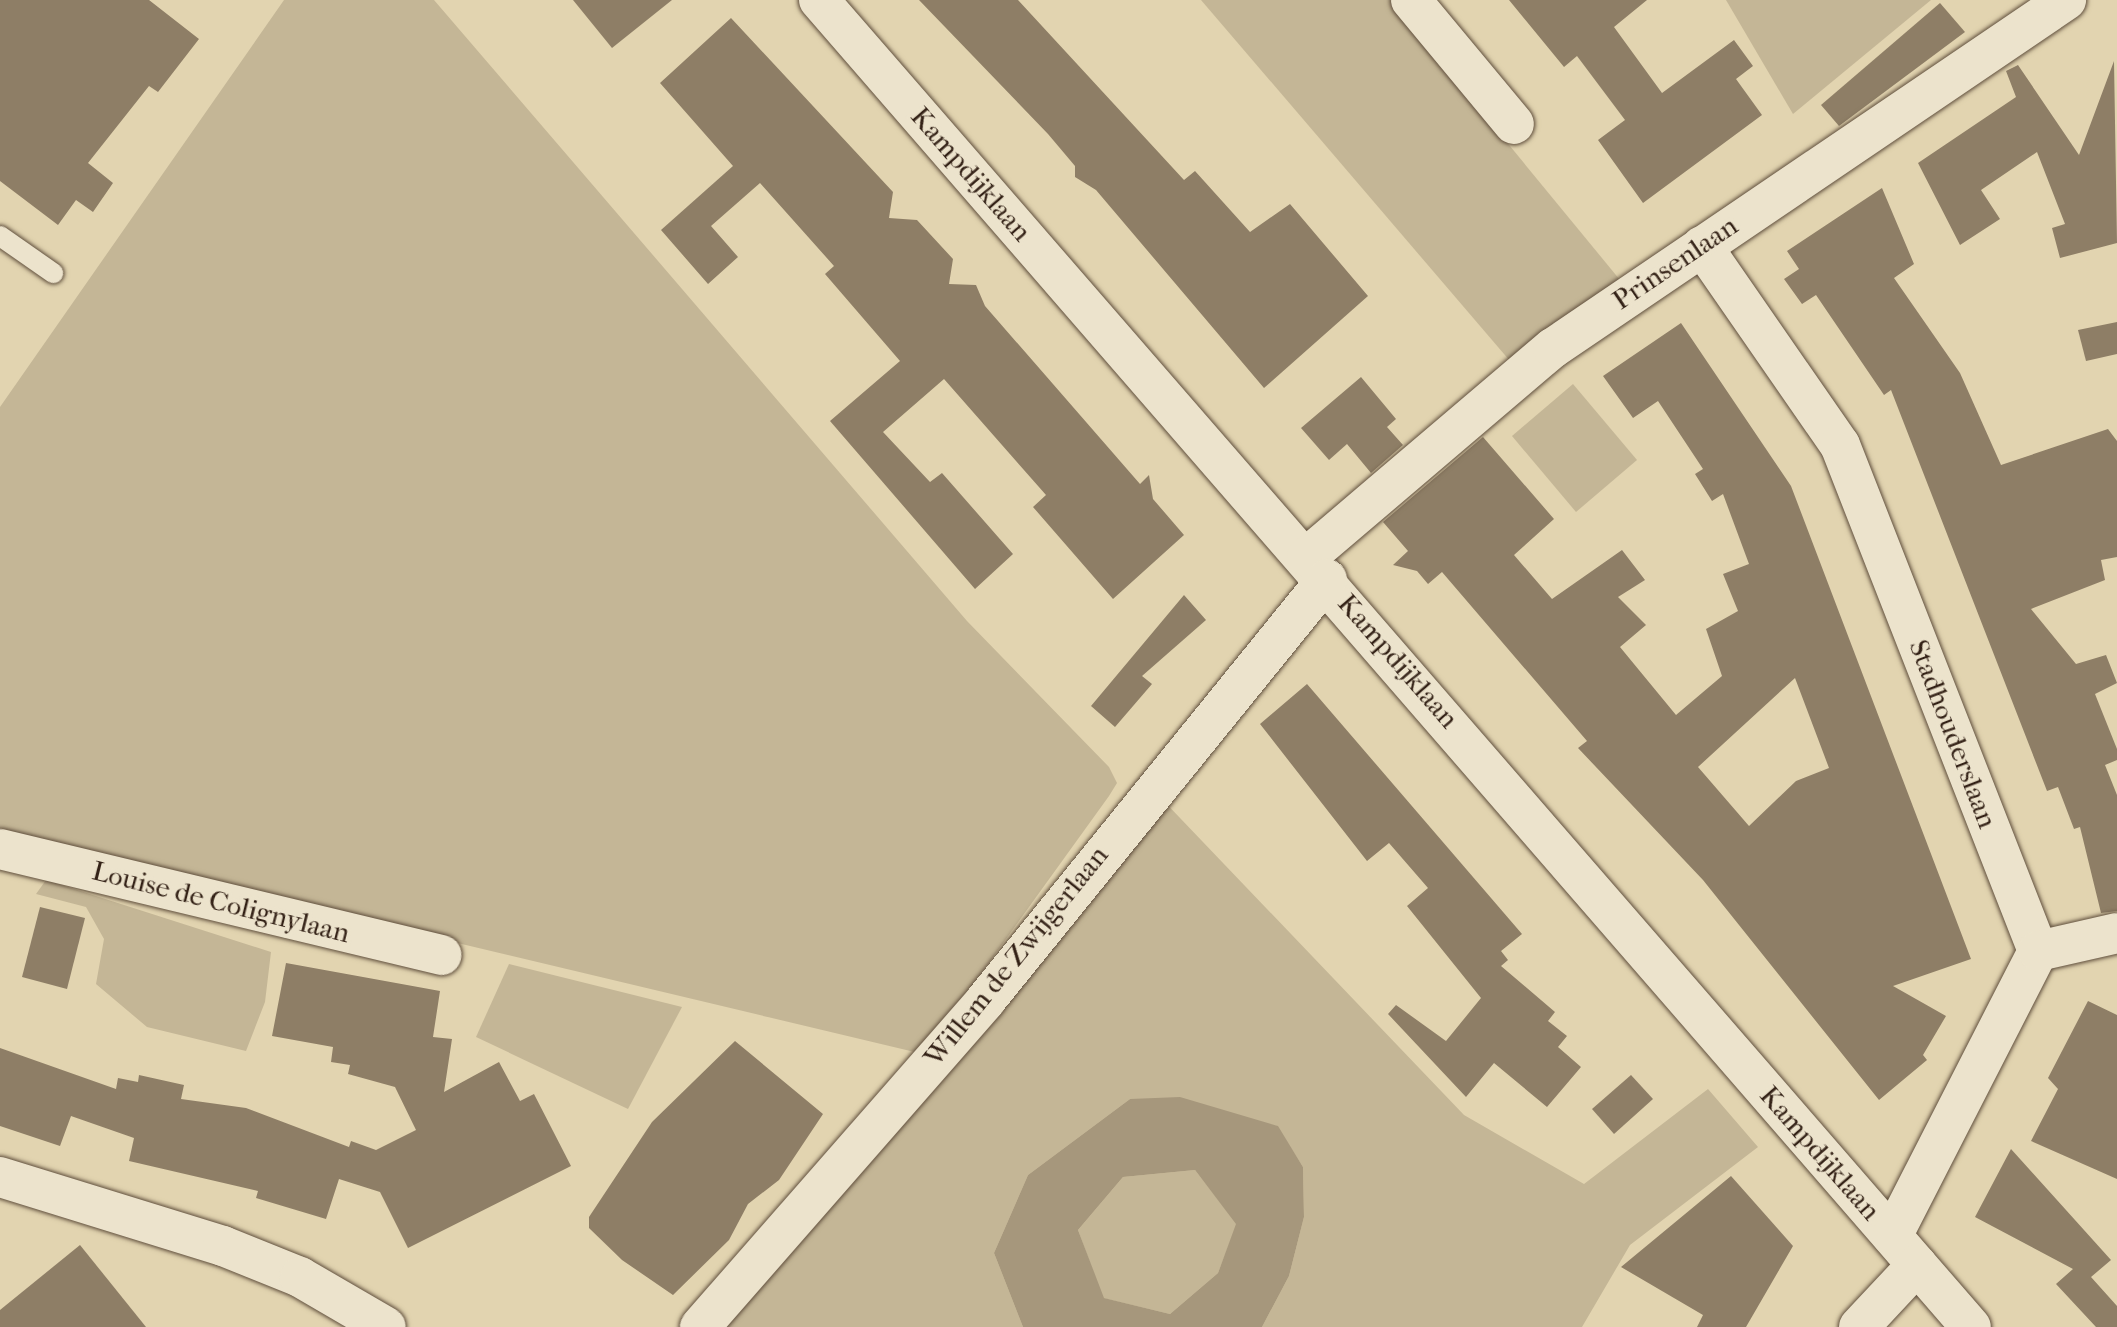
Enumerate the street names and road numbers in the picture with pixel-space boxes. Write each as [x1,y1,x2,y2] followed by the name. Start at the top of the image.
[904,100,1038,248] street label: Kampdijklaan
[1606,209,1744,317] street label: Prinsenlaan
[1331,587,1465,735] street label: Kampdijklaan
[1902,635,2004,833] street label: Stadhouderslaan
[917,839,1115,1073] street label: Willem de Zwijgerlaan
[89,854,353,950] street label: Louise de Colignylaan
[1753,1079,1887,1227] street label: Kampdijklaan

